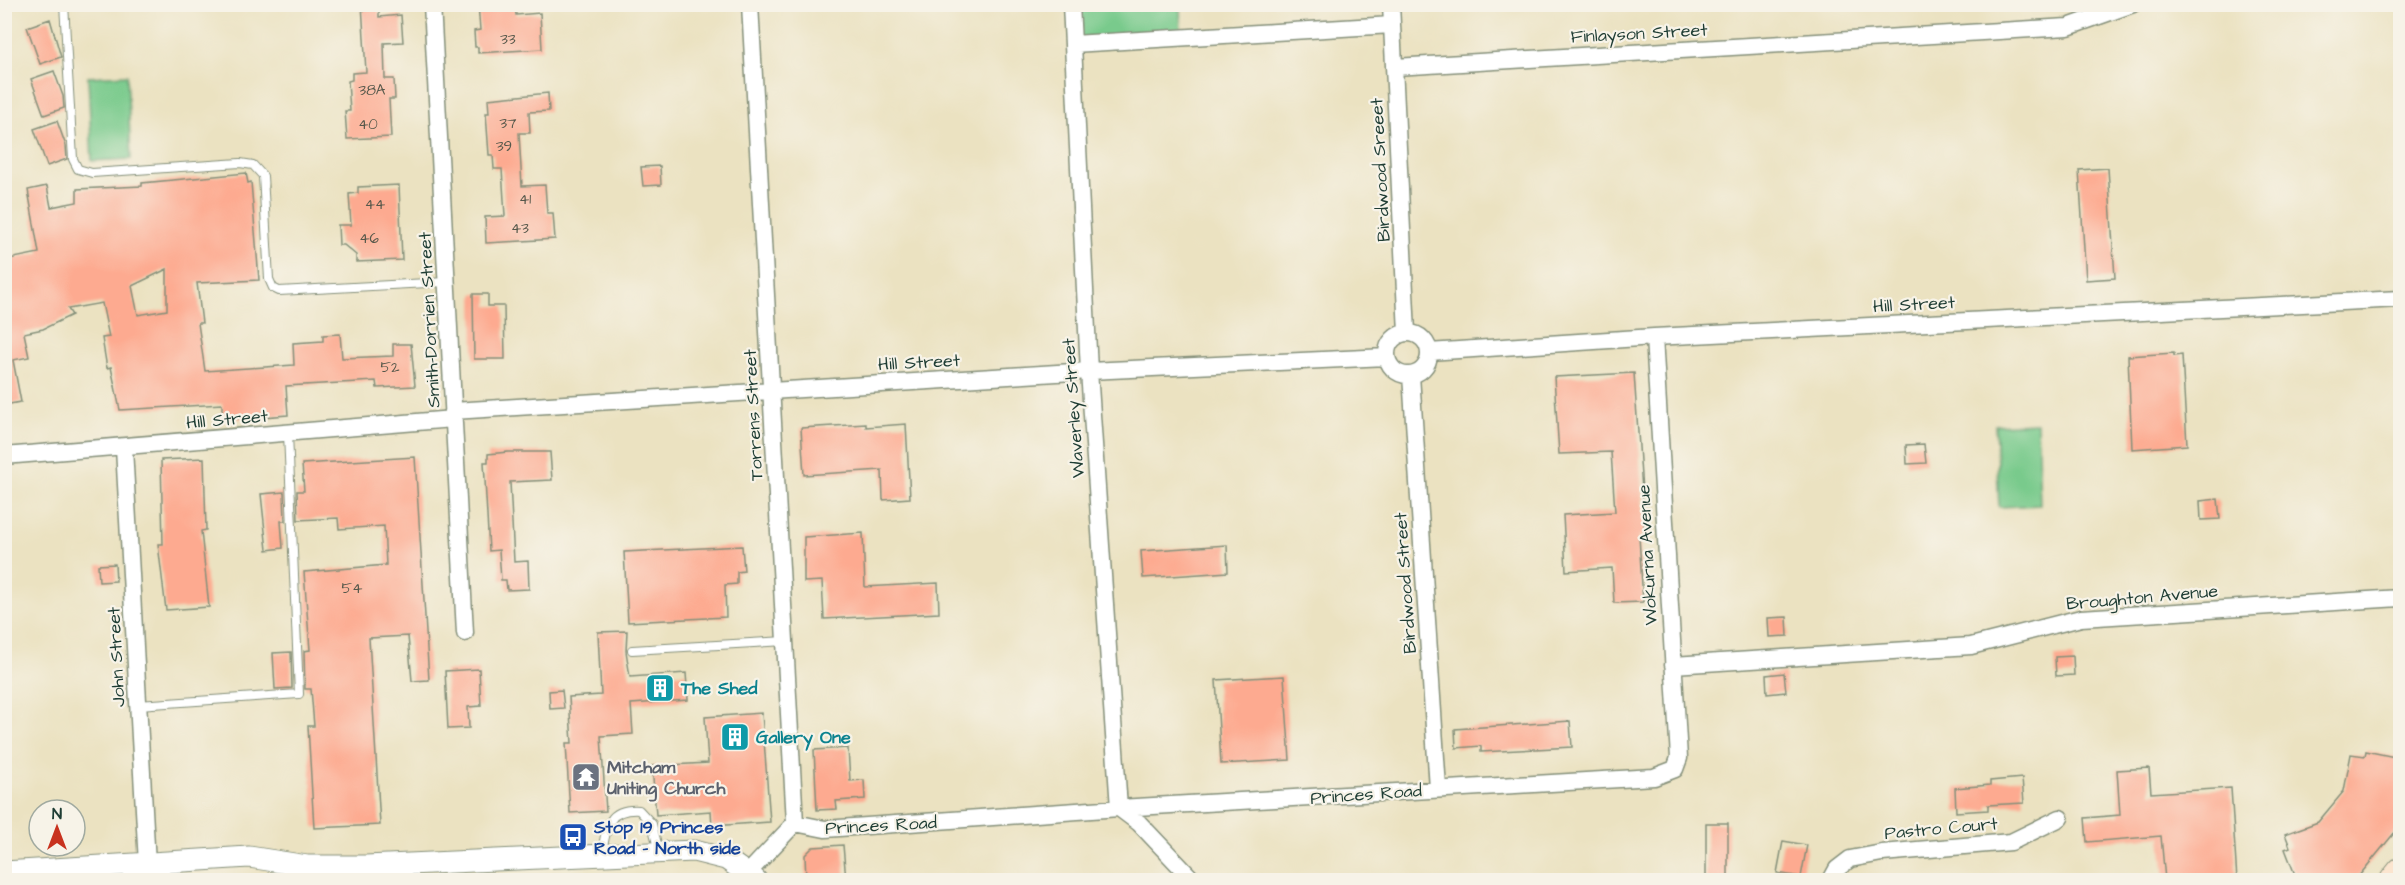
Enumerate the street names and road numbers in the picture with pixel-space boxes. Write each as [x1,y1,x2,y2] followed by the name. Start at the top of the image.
[1570,17,1709,51] street label: Finlayson Street
[1364,97,1397,242] street label: Birdwood Sreeet
[412,231,447,408] street label: Smith-Dorrien Street
[1872,290,1956,319] street label: Hill Street
[1056,336,1092,479] street label: Waverley Street
[738,348,769,481] street label: Torrens Street
[877,348,961,377] street label: Hill Street
[185,403,270,436] street label: Hill Street
[1631,484,1664,626] street label: Wokurna Avenue
[1388,511,1423,654] street label: Birdwood Street
[2065,578,2219,618] street label: Broughton Avenue
[101,606,132,708] street label: John Street
[1309,778,1423,811] street label: Princes Road
[825,810,938,841] street label: Princes Road
[1883,811,1999,846] street label: Pastro Court

